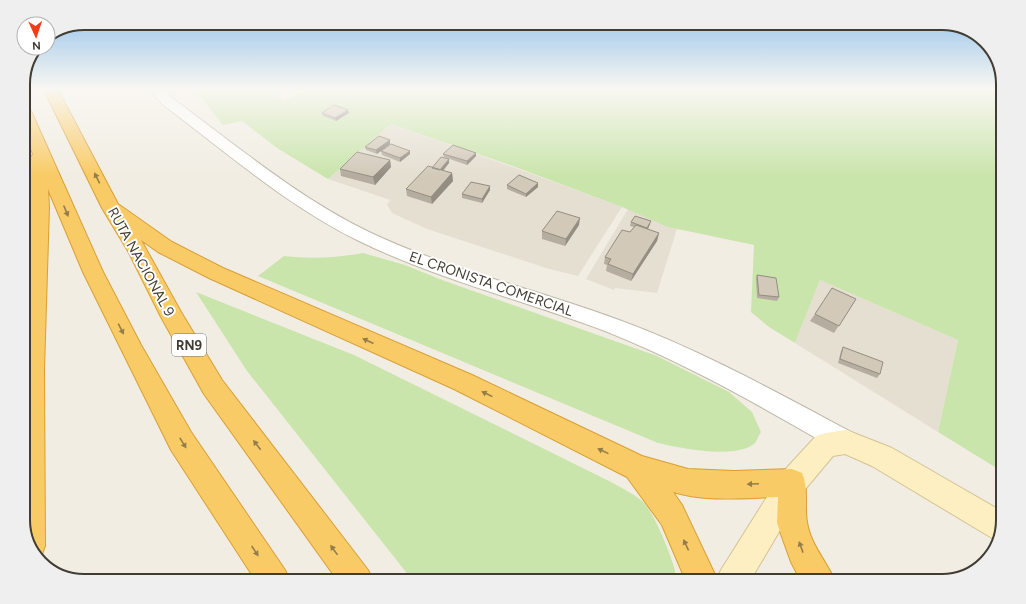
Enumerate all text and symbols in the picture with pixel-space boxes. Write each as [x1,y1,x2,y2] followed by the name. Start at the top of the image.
[16,16,56,56] north arrow
[32,39,41,52] text: N
[94,172,100,184] one-way arrow
[63,205,69,216] one-way arrow
[104,205,178,320] street label: RUTA NACIONAL 9
[407,248,576,320] street label: EL CRONISTA COMERCIAL
[118,323,124,334] one-way arrow
[172,334,206,356] road number: RN9
[362,337,374,343] one-way arrow
[481,391,492,397] one-way arrow
[179,437,186,449] one-way arrow
[252,440,261,451] one-way arrow
[598,448,609,454] one-way arrow
[747,481,759,488] one-way arrow
[683,540,689,551] one-way arrow
[798,540,804,552] one-way arrow
[330,544,338,555] one-way arrow
[251,545,258,557] one-way arrow

